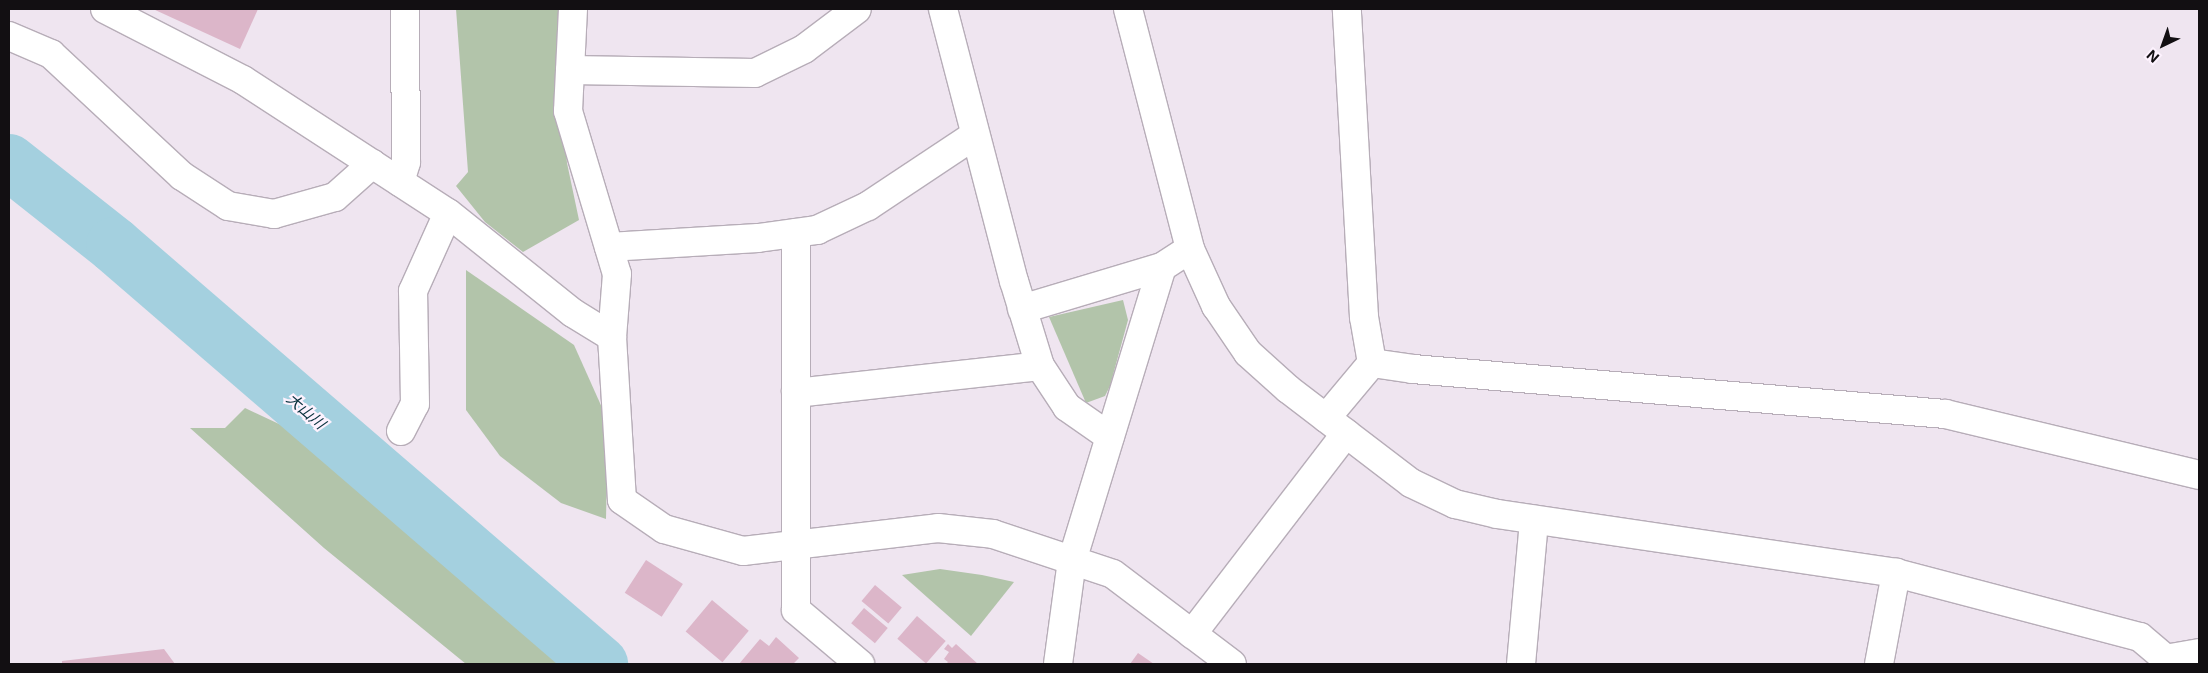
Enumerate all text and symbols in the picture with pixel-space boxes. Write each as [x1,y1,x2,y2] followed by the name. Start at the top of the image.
[2138,20,2188,70] north arrow
[2143,47,2162,66] text: N
[283,389,329,433] water label: 大山川

